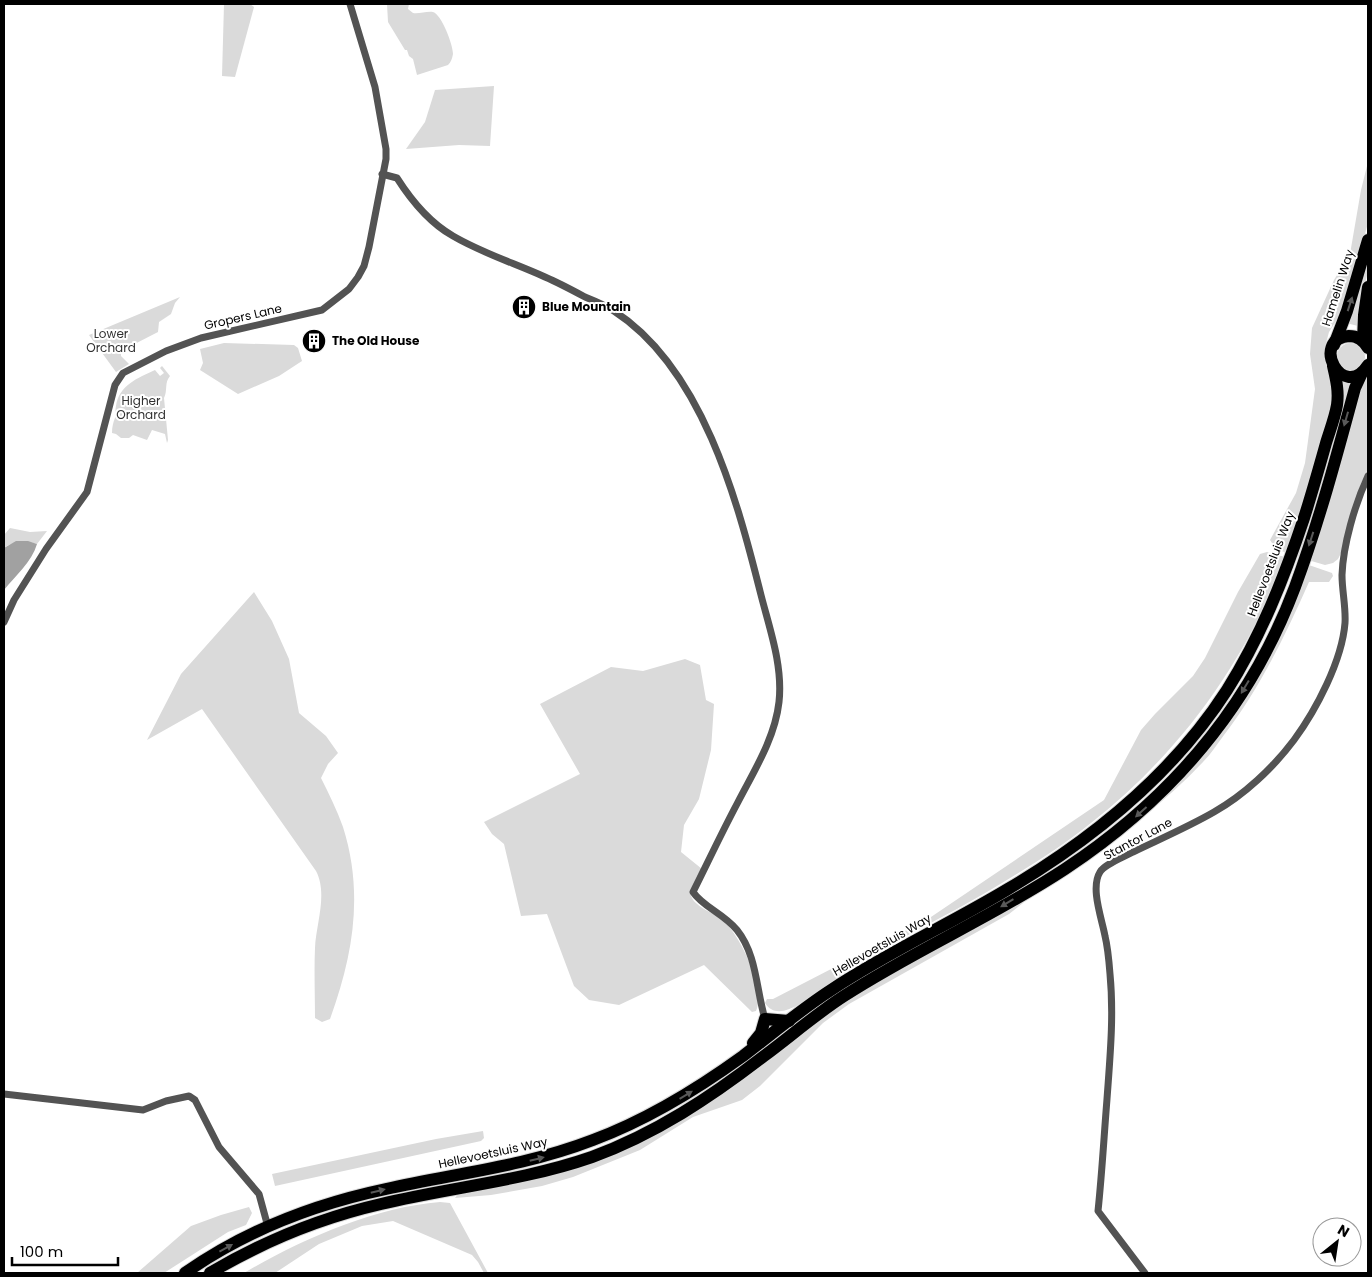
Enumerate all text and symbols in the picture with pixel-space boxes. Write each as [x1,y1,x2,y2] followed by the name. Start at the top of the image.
[1317,247,1358,328] street label: Hamelin Way
[511,294,537,320] building icon: Blue Mountain
[1346,296,1354,311] one-way arrow
[542,298,631,315] place label: Blue Mountain
[202,299,283,334] street label: Gropers Lane
[86,325,136,356] park label: Lower Orchard
[301,328,327,354] building icon: The Old House
[332,332,420,349] place label: The Old House
[116,392,166,423] park label: Higher Orchard
[1342,411,1350,426] one-way arrow
[1243,509,1298,619] street label: Hellevoetsluis Way
[1307,532,1314,547] one-way arrow
[1240,681,1250,694] one-way arrow
[1135,806,1148,817] one-way arrow
[1101,813,1175,864] street label: Stantor Lane
[1001,899,1014,908] one-way arrow
[829,909,934,980] street label: Hellevoetsluis Way
[679,1090,692,1099] one-way arrow
[437,1133,549,1172] street label: Hellevoetsluis Way
[529,1155,544,1163] one-way arrow
[370,1187,385,1195] one-way arrow
[1312,1217,1362,1267] north arrow
[1334,1219,1353,1242] text: N
[12,1234,119,1266] scale bar
[20,1241,63,1262] text: 100 m
[219,1244,234,1252] one-way arrow

